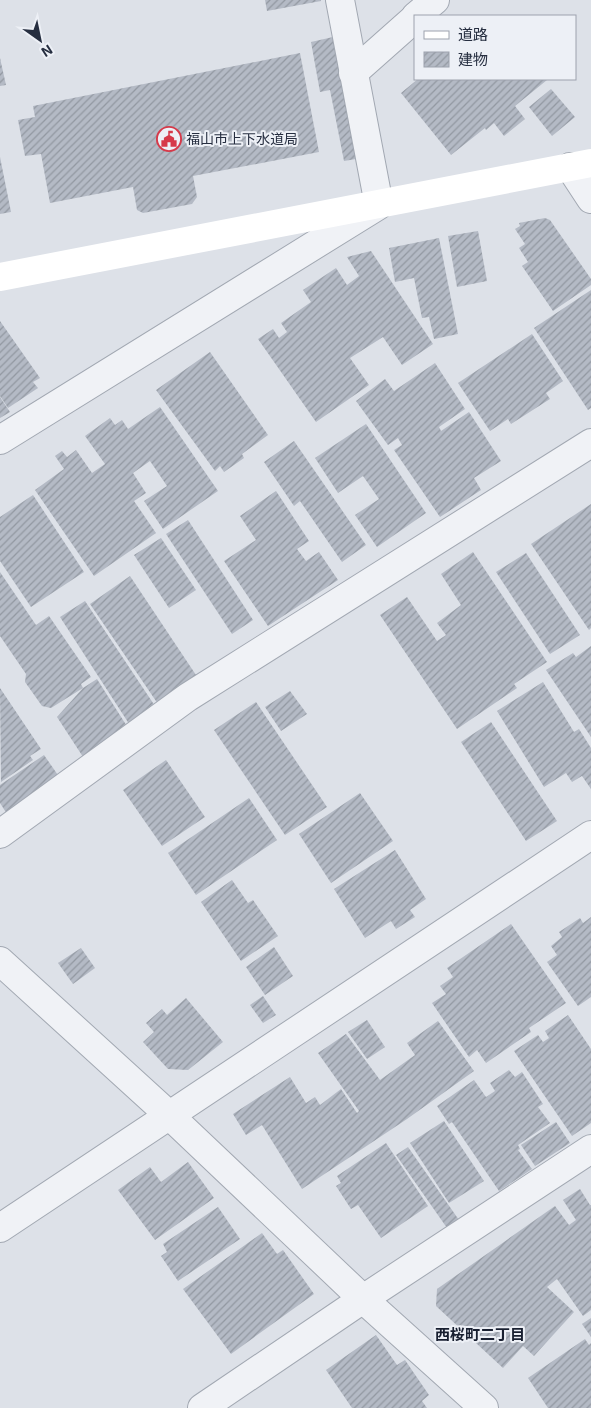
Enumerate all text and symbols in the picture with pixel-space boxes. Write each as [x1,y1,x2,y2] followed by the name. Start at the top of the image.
[15,15,65,65] north arrow
[414,15,576,80] legend
[458,25,488,43] text: 道路
[38,41,56,61] text: N
[458,50,488,68] text: 建物
[156,126,182,152] public building icon: 福山市上下水道局
[186,130,298,147] place label: 福山市上下水道局
[435,1325,525,1343] district label: 西桜町二丁目

